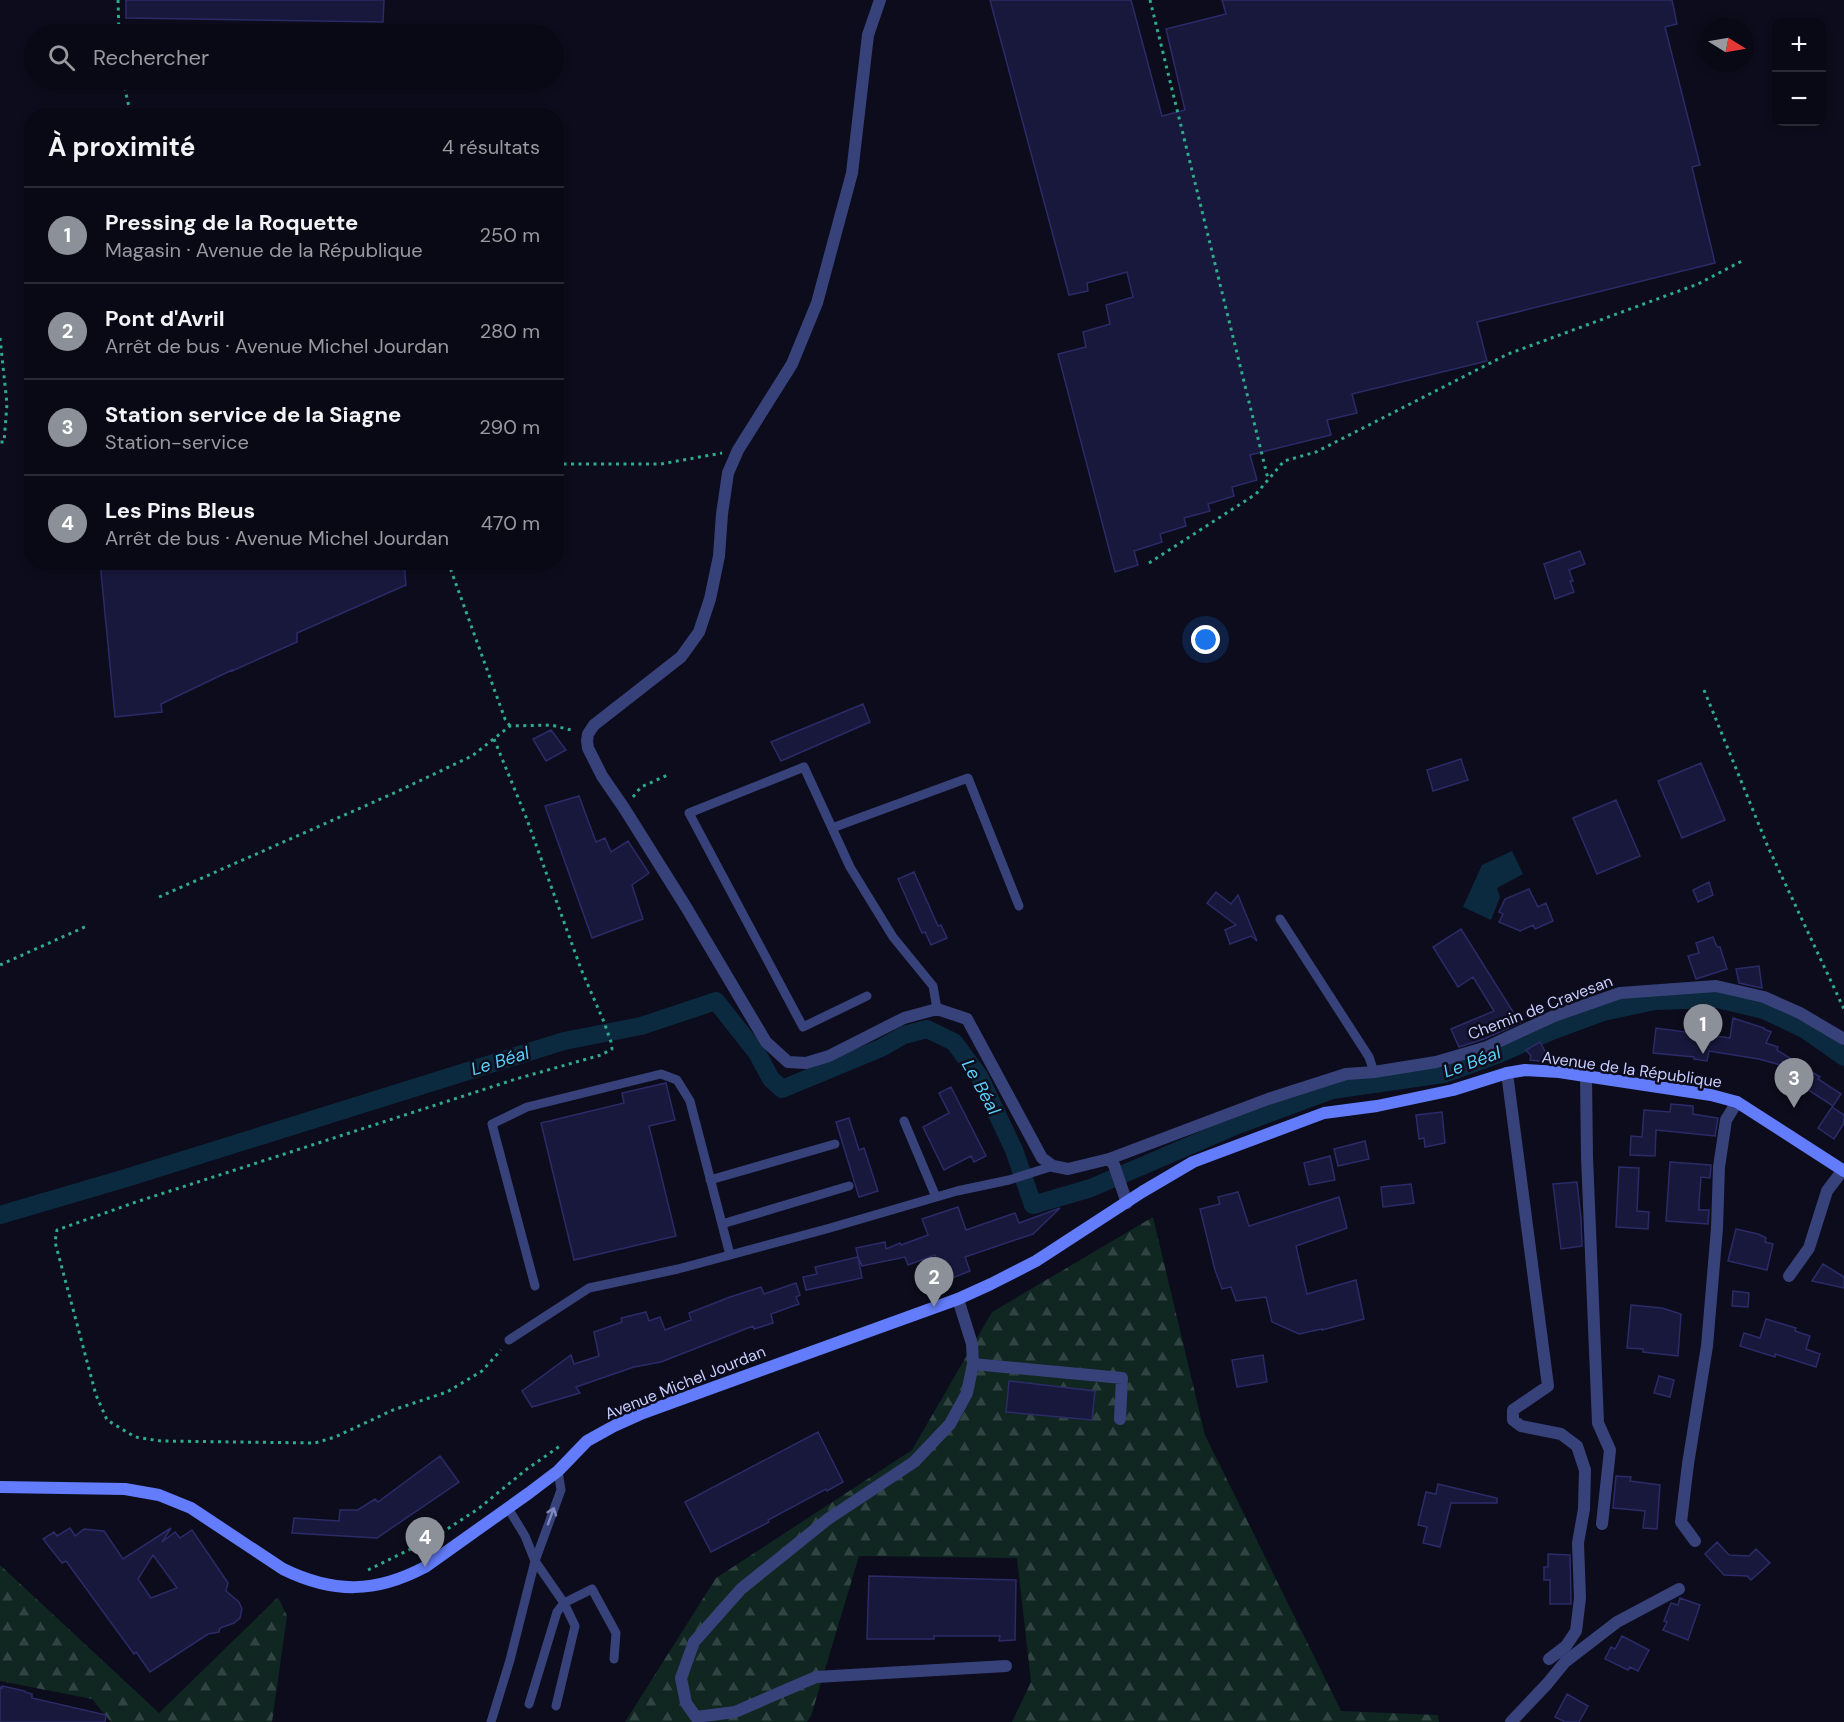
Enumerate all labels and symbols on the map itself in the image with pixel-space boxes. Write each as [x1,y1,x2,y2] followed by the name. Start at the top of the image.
[1700,18,1754,72] north arrow
[1191,625,1220,654] your location
[1465,970,1616,1045] street label: Chemin de Cravesan
[1684,1004,1722,1054] pin: 1
[1440,1040,1505,1083] water label: Le Béal
[468,1041,533,1081] water label: Le Béal
[1541,1046,1723,1093] street label: Avenue de la République
[956,1055,1006,1120] water label: Le Béal
[1774,1058,1814,1108] pin: 3
[914,1258,954,1307] pin: 2
[602,1341,769,1424] street label: Avenue Michel Jourdan
[547,1507,558,1526] one-way arrow
[406,1518,444,1567] pin: 4

